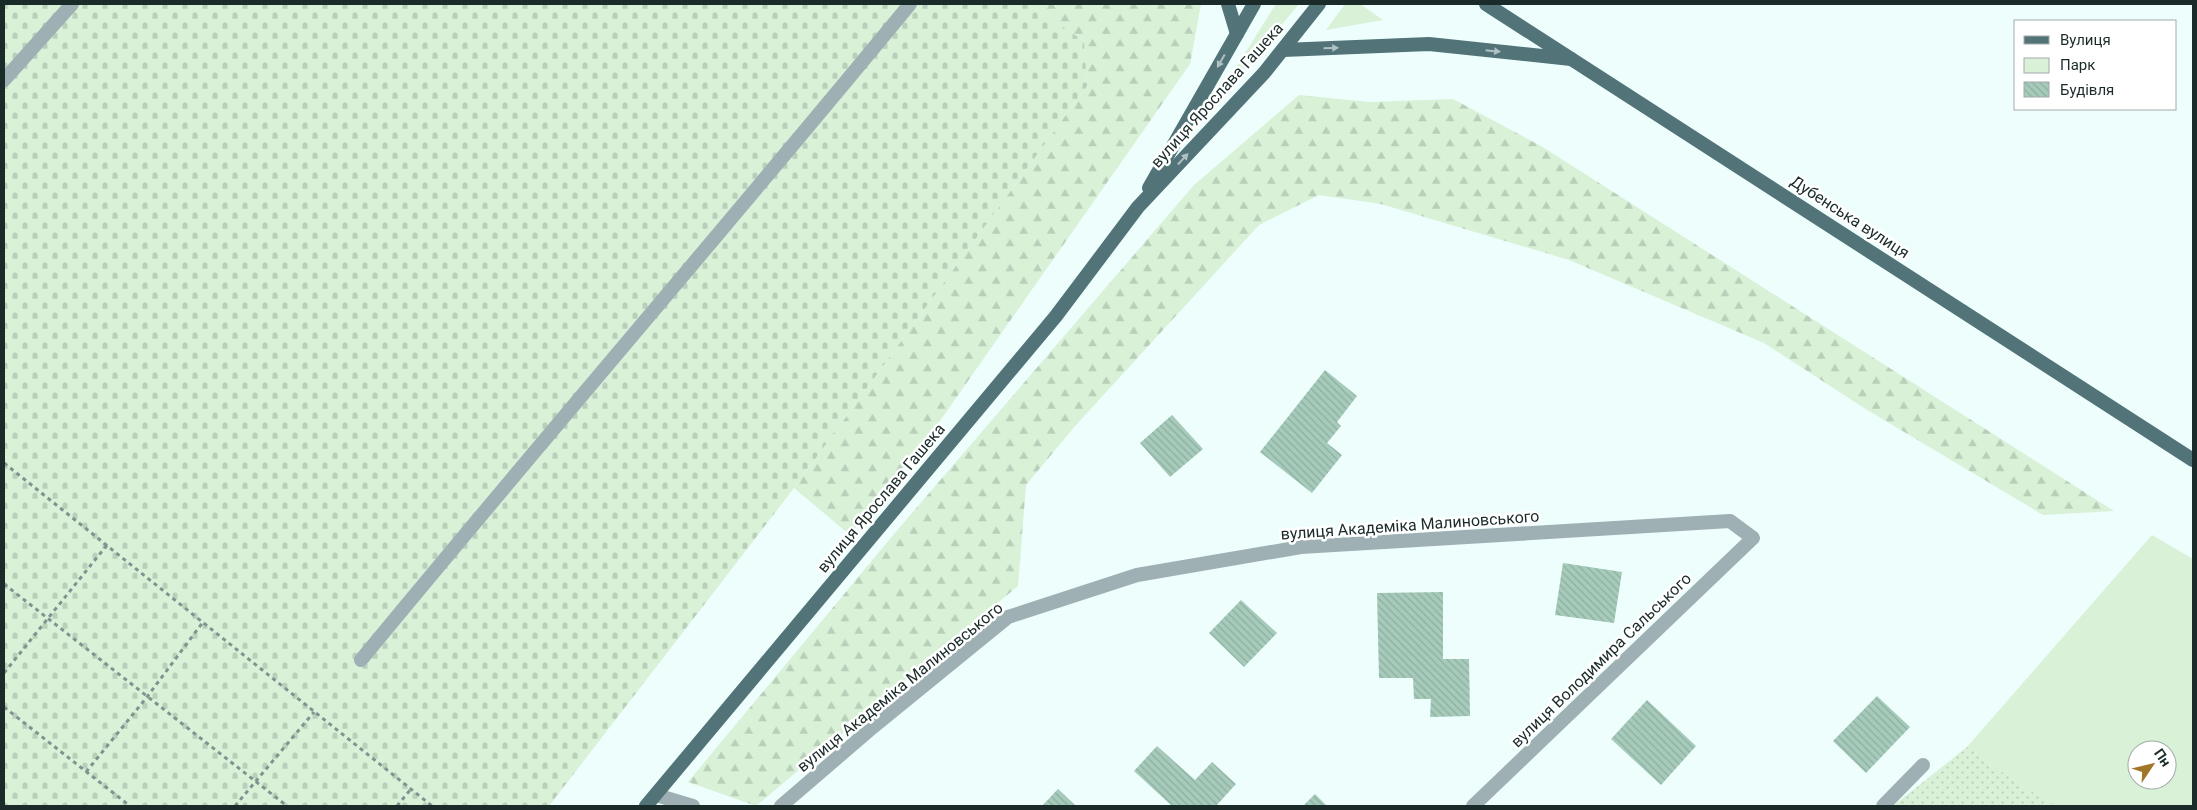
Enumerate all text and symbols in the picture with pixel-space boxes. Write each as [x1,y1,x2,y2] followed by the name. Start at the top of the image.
[1147,19,1287,171] street label: вулиця Ярослава Гашека
[2014,20,2177,110] legend
[2060,31,2111,49] text: Вулиця
[1324,43,1340,51] one-way arrow
[1486,47,1502,55] one-way arrow
[1217,55,1226,68] one-way arrow
[2060,56,2095,74] text: Парк
[2060,81,2114,99] text: Будівля
[1177,153,1189,165] one-way arrow
[1787,172,1913,262] street label: Дубенська вулиця
[813,420,949,576] street label: вулиця Ярослава Гашека
[1280,506,1540,544] street label: вулиця Академіка Малиновського
[1507,569,1695,751] street label: вулиця Володимира Сальського
[793,598,1007,776] street label: вулиця Академіка Малиновського
[2127,740,2177,790] north arrow
[2151,746,2174,769] text: Пн

